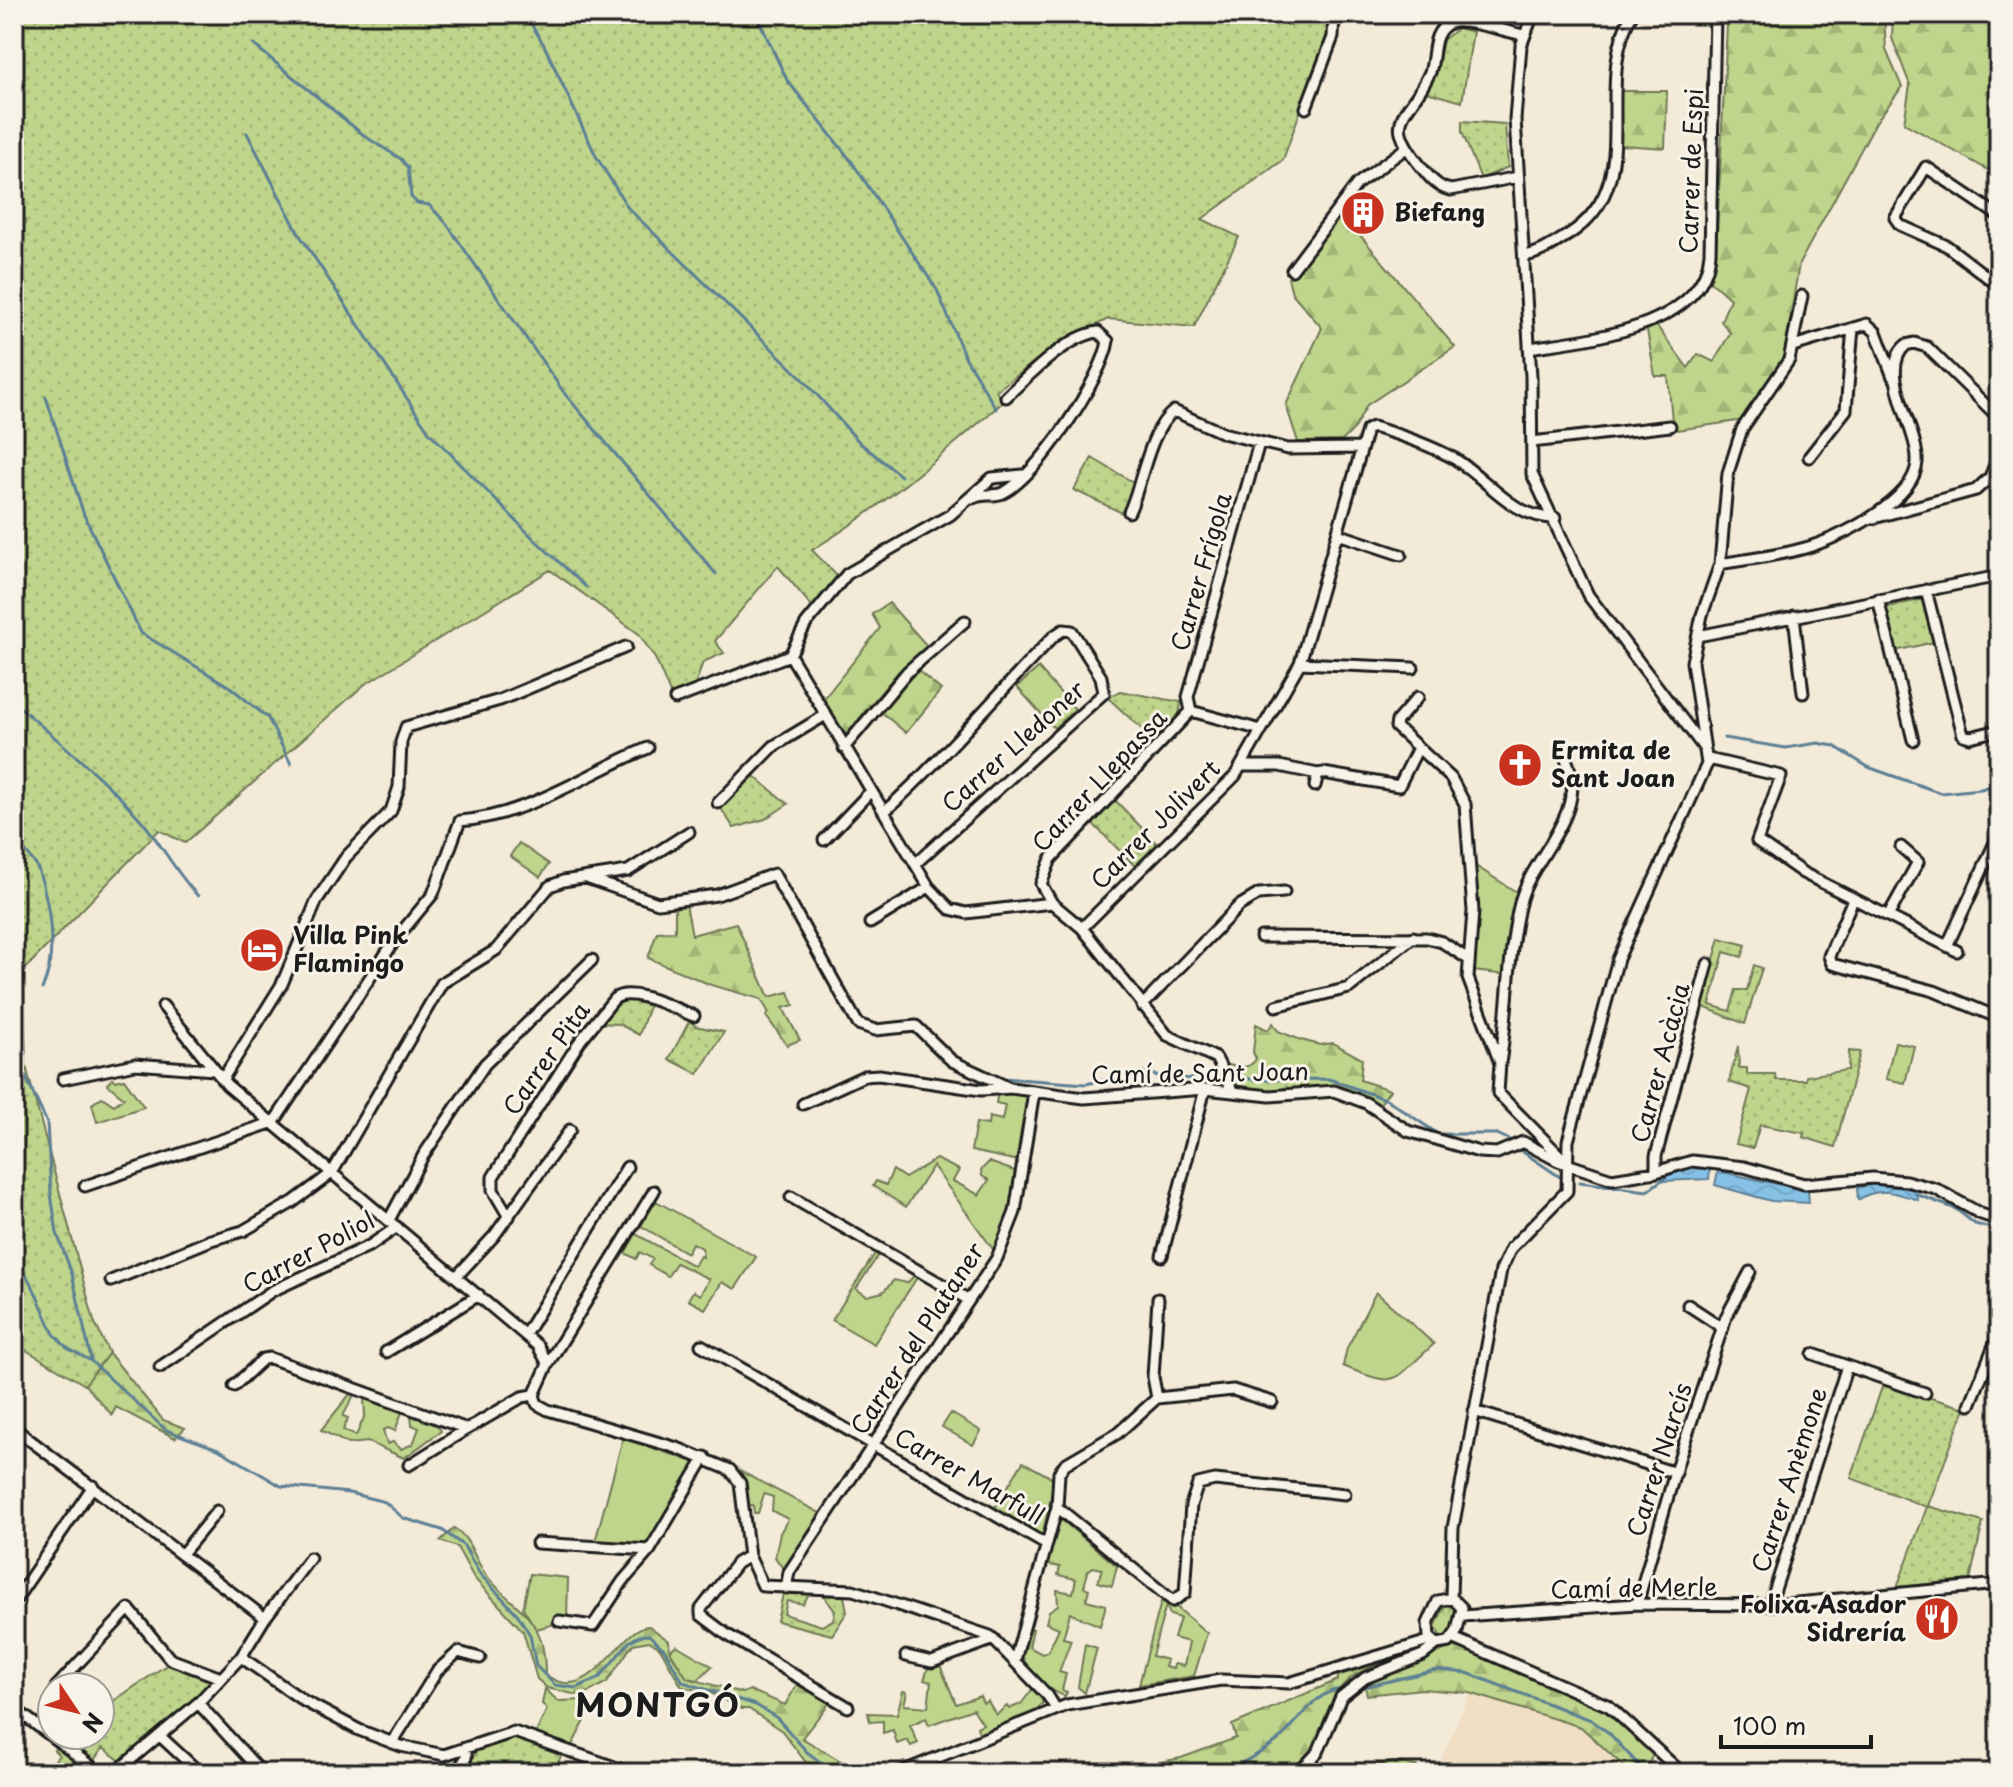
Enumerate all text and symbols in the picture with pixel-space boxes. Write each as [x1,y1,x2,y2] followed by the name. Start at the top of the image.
[1669,88,1711,254] street label: Carrer de Espi
[1339,189,1387,237] building icon: Biefang
[1394,193,1485,229] place label: Biefang
[1160,488,1240,655] street label: Carrer Frígola
[933,671,1093,820] street label: Carrer Lledoner
[1023,700,1174,859] street label: Carrer Llepassa
[1551,731,1675,795] place label: Ermita de Sant Joan
[1496,741,1544,789] church icon: Ermita de Sant Joan
[1082,750,1228,897] street label: Carrer Jolivert
[293,916,408,980] place label: Villa Pink Flamingo
[238,926,286,974] hotel icon: Villa Pink Flamingo
[1620,978,1698,1147] street label: Carrer Acàcia
[493,994,598,1122] street label: Carrer Pita
[1091,1052,1309,1092] street label: Camí de Sant Joan
[235,1201,381,1301] street label: Carrer Poliol
[841,1234,993,1441] street label: Carrer del Plataner
[1616,1378,1700,1541] street label: Carrer Narcís
[1741,1382,1835,1577] street label: Carrer Anèmone
[888,1418,1052,1533] street label: Carrer Marfull
[1550,1568,1718,1606] street label: Camí de Merle
[1740,1585,1907,1649] place label: Folixa Asador Sidrería
[1913,1595,1961,1643] restaurant icon: Folixa Asador Sidrería
[36,1671,116,1751] north arrow
[575,1680,741,1728] district label: MONTGÓ
[1721,1699,1871,1749] scale bar
[75,1707,112,1740] text: N
[1733,1707,1806,1743] text: 100 m

